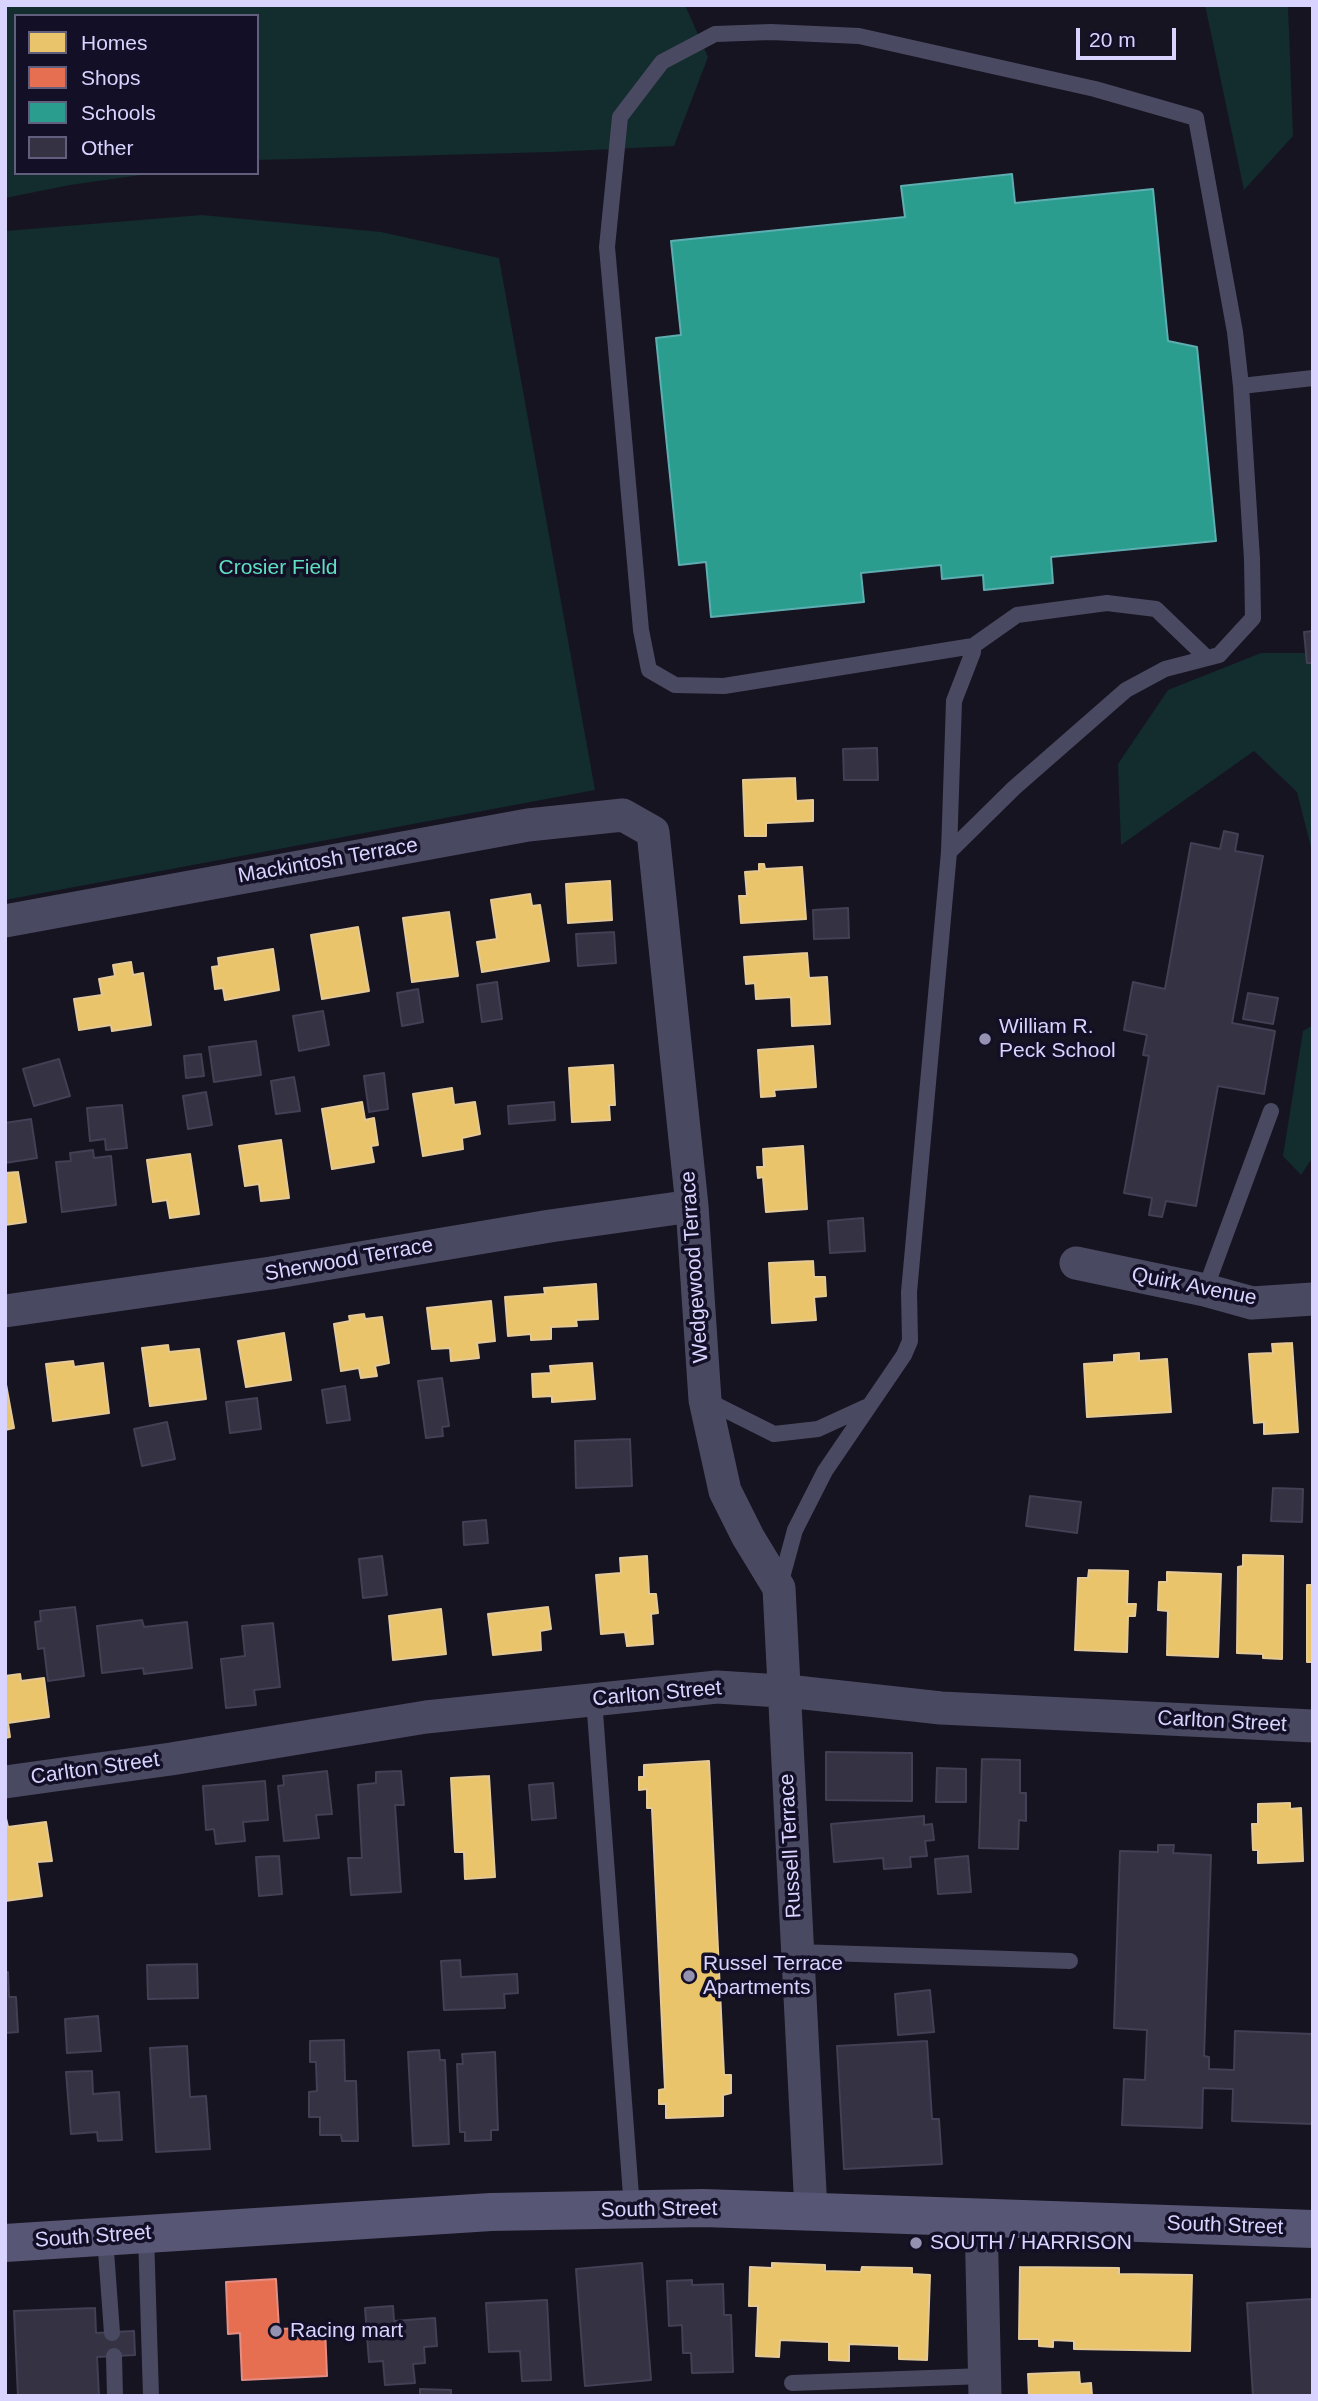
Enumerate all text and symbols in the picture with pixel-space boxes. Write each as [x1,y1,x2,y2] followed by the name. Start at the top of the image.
[14,14,259,175] legend
[1080,14,1180,58] scale bar
[1089,28,1136,51] text: 20 m
[81,31,148,54] text: Homes
[81,66,141,89] text: Shops
[81,101,156,124] text: Schools
[81,136,134,159] text: Other
[218,555,338,581] park label: Crosier Field
[236,833,420,889] street label: Mackintosh Terrace
[999,1014,1116,1064] place label: William R. Peck School
[977,1031,993,1047] marker: William R. Peck School
[676,1170,714,1364] street label: Wedgewood Terrace
[263,1233,435,1287] street label: Sherwood Terrace
[1129,1263,1259,1311] street label: Quirk Avenue
[591,1676,723,1712] street label: Carlton Street
[1157,1706,1287,1738] street label: Carlton Street
[29,1748,161,1790] street label: Carlton Street
[775,1773,807,1919] street label: Russell Terrace
[703,1951,843,2001] place label: Russel Terrace Apartments
[681,1968,697,1984] marker: Russel Terrace Apartments
[600,2196,718,2224] street label: South Street
[1166,2211,1284,2241] street label: South Street
[34,2220,152,2254] street label: South Street
[930,2230,1132,2256] place label: SOUTH / HARRISON
[908,2235,924,2251] marker: SOUTH / HARRISON
[290,2318,403,2344] place label: Racing mart
[268,2323,284,2339] marker: Racing mart

